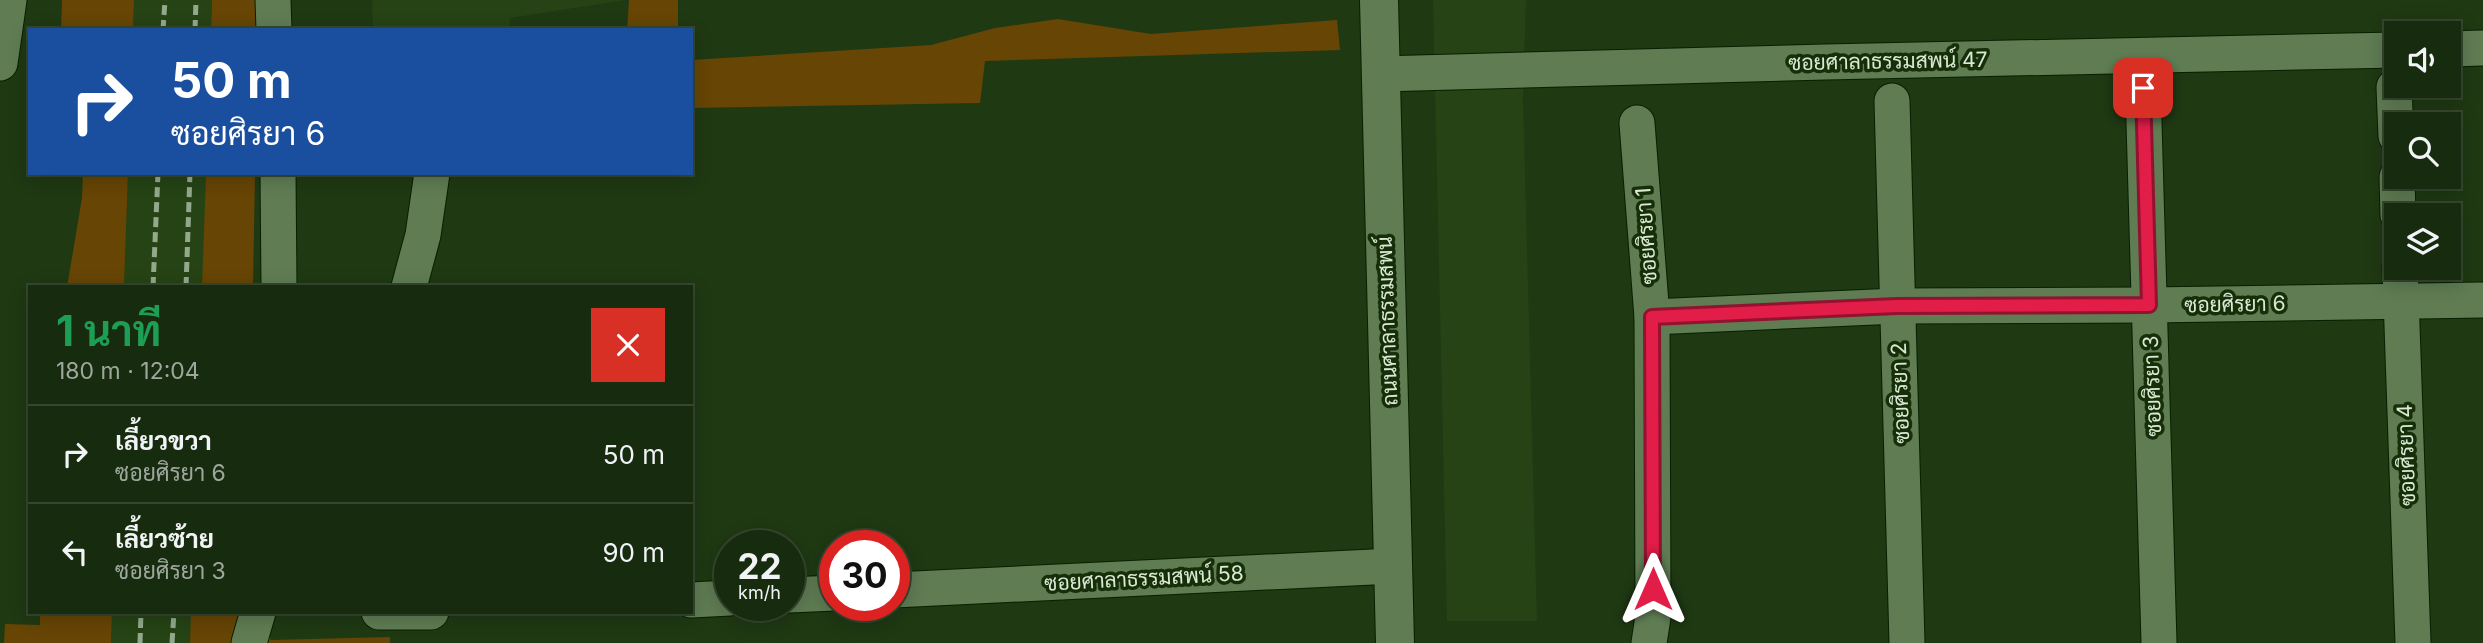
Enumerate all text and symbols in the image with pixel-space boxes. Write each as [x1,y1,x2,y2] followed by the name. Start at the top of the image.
[2384,21,2461,280] map controls
[2384,21,2461,98] button: sound
[1788,46,1988,75] street label: ซอยศาลาธรรมสพน์ 47
[171,51,292,110] text: 50 m
[56,56,147,147] icon: right
[2113,58,2173,118] pin
[2124,69,2162,107] icon: arrive
[2384,112,2461,189] button: search
[171,114,325,153] text: ซอยศิรยา 6
[1630,187,1662,285] street label: ซอยศิรยา 1
[2384,203,2461,280] button: layers
[1371,236,1402,406] street label: ถนนศาลาธรรมสพน์
[2184,291,2286,317] street label: ซอยศิรยา 6
[56,305,161,356] text: 1 นาที
[591,308,665,382] button: close
[2138,335,2166,437] street label: ซอยศิรยา 3
[1886,342,1914,444] street label: ซอยศิรยา 2
[56,357,200,385] text: 180 m · 12:04
[2392,404,2420,506] street label: ซอยศิรยา 4
[115,425,212,456] text: เลี้ยวขวา
[56,435,94,473] icon: right
[603,439,665,470] text: 50 m
[115,459,226,487] text: ซอยศิรยา 6
[115,523,214,554] text: เลี้ยวซ้าย
[819,530,910,621] speed limit sign: 30
[56,533,94,571] icon: left
[602,537,665,568] text: 90 m
[737,545,782,587] text: 22
[1616,552,1690,626] position arrow
[115,557,226,585] text: ซอยศิรยา 3
[1044,559,1244,596] street label: ซอยศาลาธรรมสพน์ 58
[738,582,781,603] text: km/h

